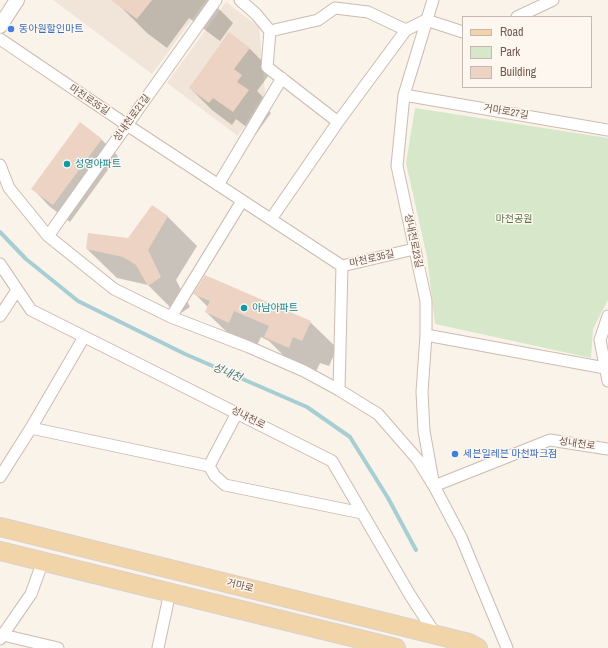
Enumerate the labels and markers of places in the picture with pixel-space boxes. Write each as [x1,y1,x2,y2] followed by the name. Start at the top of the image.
[19,23,83,35] place label: 동아원할인마트
[6,24,16,34] marker: 동아원할인마트
[75,158,121,170] place label: 성영아파트
[62,159,72,169] marker: 성영아파트
[252,302,298,314] place label: 아남아파트
[239,303,249,313] marker: 아남아파트
[463,448,557,460] place label: 세븐일레븐 마천파크점
[450,449,460,459] marker: 세븐일레븐 마천파크점

